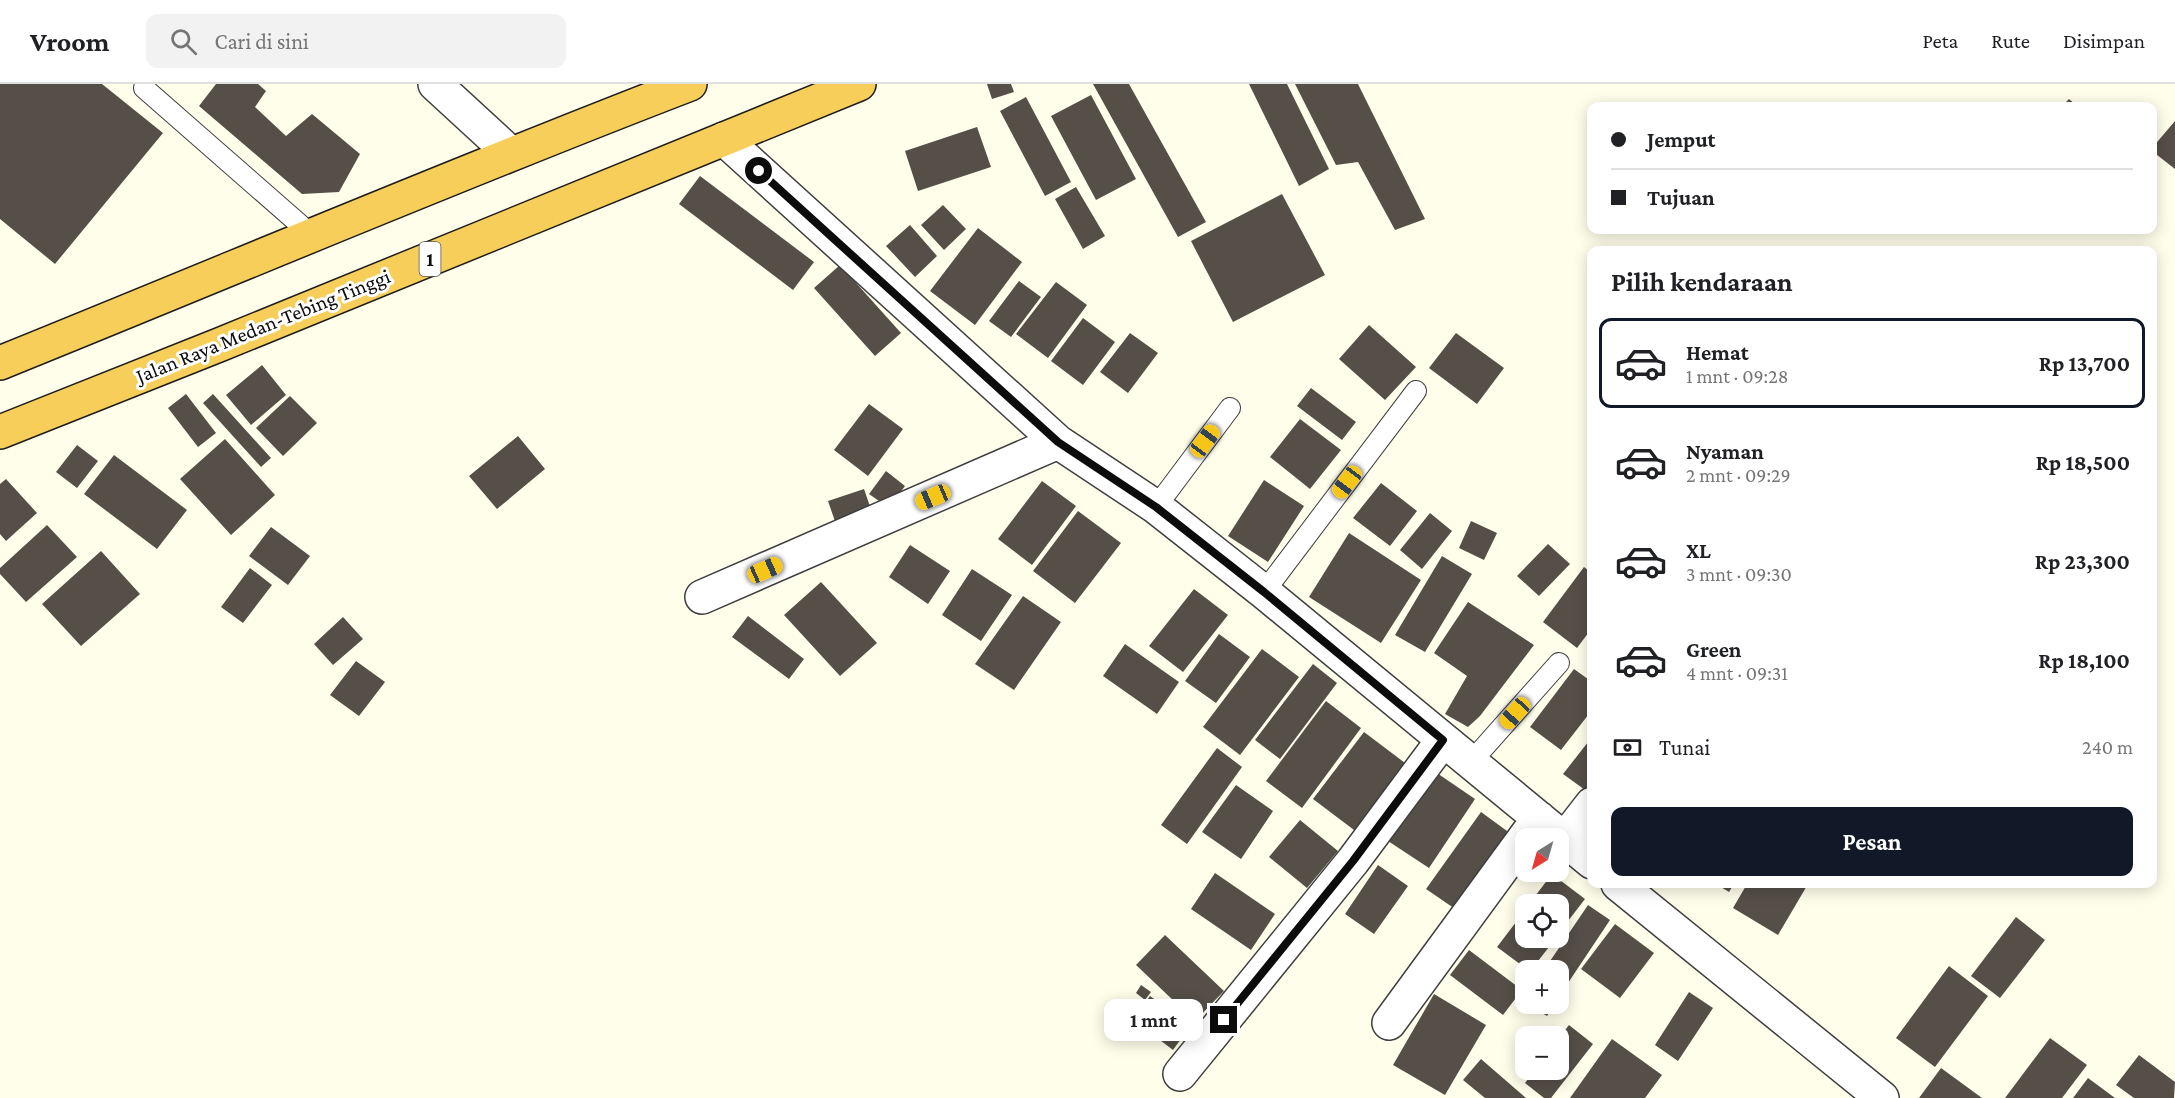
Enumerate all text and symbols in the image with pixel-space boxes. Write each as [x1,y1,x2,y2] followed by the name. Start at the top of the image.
[146,14,566,68] search box
[167,25,200,58] icon: search
[30,26,110,57] text: Vroom
[215,29,309,54] text: Cari di sini
[1922,29,1958,53] text: Peta
[1991,29,2030,53] text: Rute
[2063,29,2145,53] text: Disimpan
[1647,127,1716,152] text: Jemput
[745,157,772,184] route start
[1647,185,1715,210] text: Tujuan
[420,242,440,276] road number: 1
[131,264,394,389] street label: Jalan Raya Medan-Tebing Tinggi
[1611,267,1793,297] text: Pilih kendaraan
[1614,336,1668,390] icon: car
[1686,340,1749,365] text: Hemat
[2039,351,2130,376] text: Rp 13,700
[1686,365,1788,387] text: 1 mnt · 09:28
[1187,421,1223,461] car
[1614,435,1668,489] icon: car
[1686,439,1764,464] text: Nyaman
[2036,450,2130,475] text: Rp 18,500
[1329,462,1365,502] car
[1686,464,1791,486] text: 2 mnt · 09:29
[913,482,953,512] car
[1614,534,1668,588] icon: car
[1686,538,1711,563] text: XL
[2035,549,2130,574] text: Rp 23,300
[745,554,785,586] car
[1686,563,1792,585] text: 3 mnt · 09:30
[1614,633,1668,687] icon: car
[1686,637,1742,662] text: Green
[2038,648,2130,673] text: Rp 18,100
[1686,662,1788,684] text: 4 mnt · 09:31
[1496,694,1534,732] car
[1611,731,1644,764] icon: cash
[1659,735,1710,760] text: Tunai
[2082,736,2133,758] text: 240 m
[1611,807,2133,876] button: Pesan
[1515,828,1569,882] north arrow
[1515,828,1569,1080] map controls
[1515,894,1569,948] button: locate
[1515,960,1569,1014] button: +
[1104,999,1203,1041] callout: 1 mnt
[1210,1006,1237,1033] route end
[1130,1009,1177,1031] text: 1 mnt
[1515,1026,1569,1080] button: −

